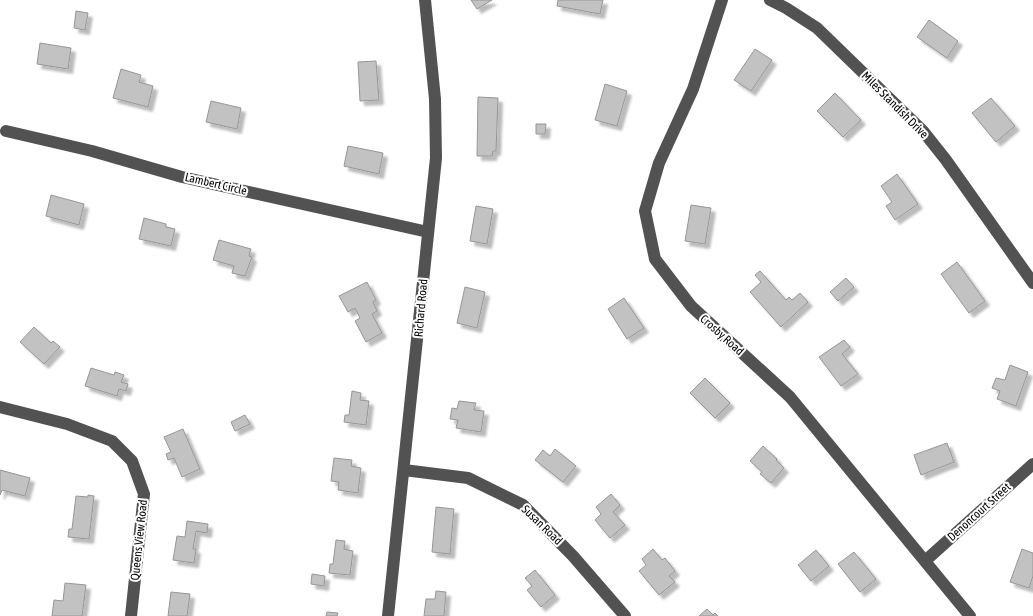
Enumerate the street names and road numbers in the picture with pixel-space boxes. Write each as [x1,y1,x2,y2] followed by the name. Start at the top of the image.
[859,69,931,141] street label: Miles Standish Drive
[184,170,248,198] street label: Lambert Circle
[411,278,431,338] street label: Richard Road
[697,312,747,358] street label: Crosby Road
[945,480,1014,544] street label: Denoncourt Street
[128,499,150,581] street label: Queens View Road
[519,502,565,548] street label: Susan Road

